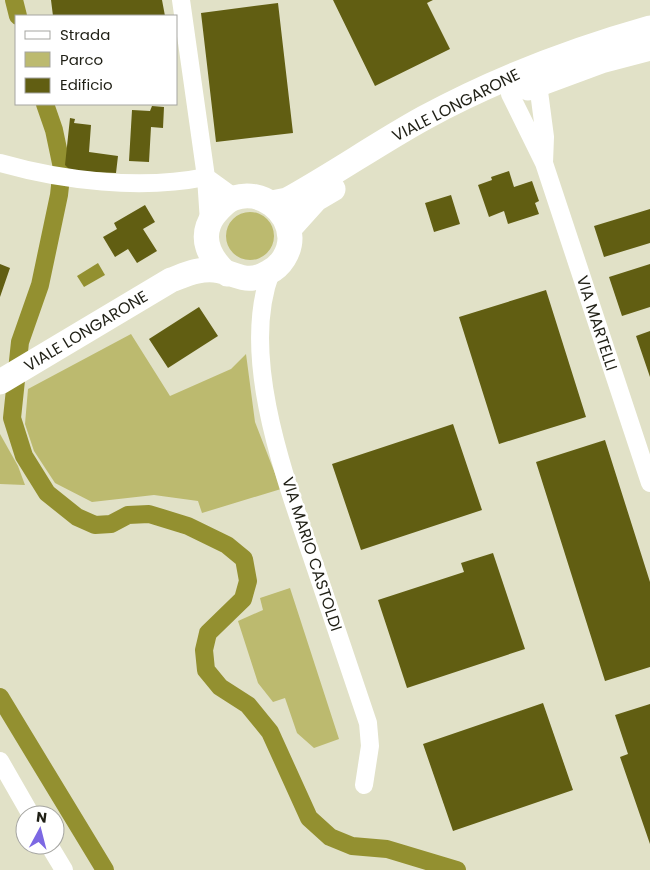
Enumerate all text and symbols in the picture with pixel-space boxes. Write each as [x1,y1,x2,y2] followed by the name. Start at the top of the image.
[15,15,178,105] legend
[60,24,110,45] text: Strada
[60,49,103,70] text: Parco
[388,63,524,147] street label: VIALE LONGARONE
[60,74,113,95] text: Edificio
[571,272,623,374] street label: VIA MARTELLI
[20,285,152,377] street label: VIALE LONGARONE
[276,474,348,634] street label: VIA MARIO CASTOLDI
[15,805,65,855] north arrow
[35,807,48,828] text: N

